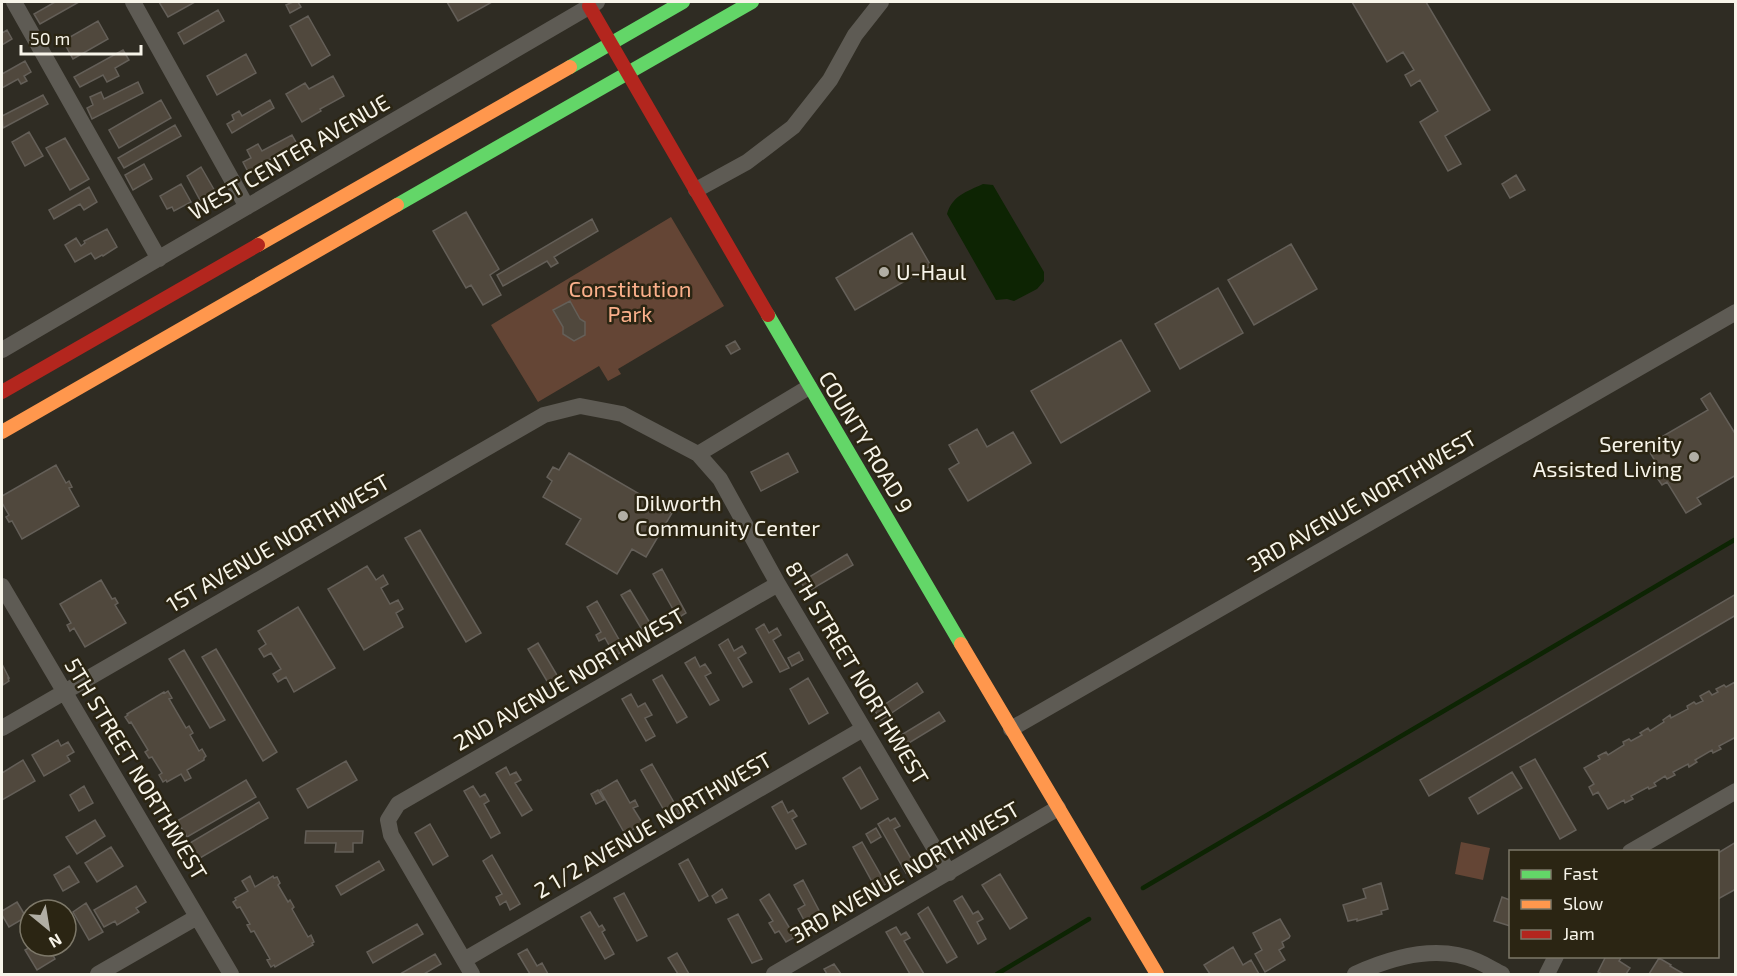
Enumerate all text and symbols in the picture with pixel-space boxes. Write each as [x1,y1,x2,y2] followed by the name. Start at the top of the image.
[21,18,141,56] scale bar
[30,27,70,49] text: 50 m
[184,88,393,224] street label: WEST CENTER AVENUE
[896,258,967,284] place label: U-Haul
[877,265,891,279] marker: U-Haul
[569,275,691,326] park label: Constitution Park
[814,366,919,517] street label: COUNTY ROAD 9
[1242,424,1481,576] street label: 3RD AVENUE NORTHWEST
[1533,430,1682,481] place label: Serenity Assisted Living
[1687,450,1701,464] marker: Serenity Assisted Living
[161,467,394,617] street label: 1ST AVENUE NORTHWEST
[635,489,820,540] place label: Dilworth Community Center
[616,509,630,523] marker: Dilworth Community Center
[781,556,935,789] street label: 8TH STREET NORTHWEST
[448,601,689,755] street label: 2ND AVENUE NORTHWEST
[60,653,214,884] street label: 5TH STREET NORTHWEST
[529,745,776,903] street label: 2 1/2 AVENUE NORTHWEST
[785,795,1024,947] street label: 3RD AVENUE NORTHWEST
[1509,850,1719,958] legend
[1563,862,1598,884] text: Fast
[1563,892,1604,914] text: Slow
[18,898,78,958] north arrow
[1563,922,1595,944] text: Jam
[46,930,66,953] text: N

